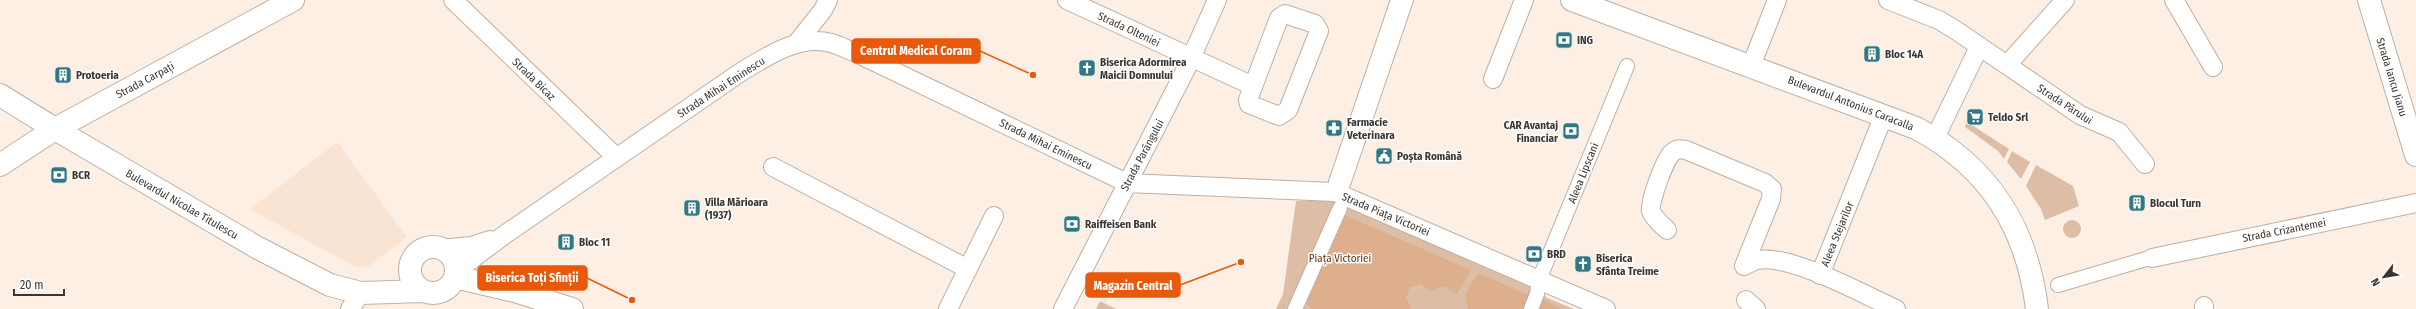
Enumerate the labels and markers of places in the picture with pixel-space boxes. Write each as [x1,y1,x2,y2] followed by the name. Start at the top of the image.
[1554,30,1574,50] bank icon: ING
[1577,34,1594,47] place label: ING
[852,39,980,63] callout: Centrul Medical Coram
[1862,44,1882,64] building icon: Bloc 14A
[1885,48,1924,61] place label: Bloc 14A
[1100,56,1187,82] place label: Biserica Adormirea Maicii Domnului
[1077,58,1097,78] church icon: Biserica Adormirea Maicii Domnului
[53,65,73,85] building icon: Protoeria
[76,69,119,82] place label: Protoeria
[1965,107,1985,127] supermarket icon: Teldo Srl
[1988,111,2029,124] place label: Teldo Srl
[1346,116,1395,142] place label: Farmacie Veterinara
[1324,118,1344,138] pharmacy icon: Farmacie Veterinara
[1504,119,1559,145] place label: CAR Avantaj Financiar
[1561,121,1581,141] bank icon: CAR Avantaj Financiar
[1374,146,1394,166] public building icon: Poșta Română
[1397,150,1462,163] place label: Poșta Română
[49,165,69,185] bank icon: BCR
[72,169,91,182] place label: BCR
[2127,193,2147,213] building icon: Blocul Turn
[704,196,769,222] place label: Villa Mărioara (1937)
[2150,197,2201,210] place label: Blocul Turn
[682,198,702,218] building icon: Villa Mărioara (1937)
[1062,214,1082,234] bank icon: Raiffeisen Bank
[1085,218,1157,231] place label: Raiffeisen Bank
[556,232,576,252] building icon: Bloc 11
[579,236,610,249] place label: Bloc 11
[1524,244,1544,264] bank icon: BRD
[1547,248,1566,261] place label: BRD
[1596,252,1659,278] place label: Biserica Sfânta Treime
[1573,254,1593,274] church icon: Biserica Sfânta Treime
[478,266,587,290] callout: Biserica Toți Sfinții
[1086,273,1180,297] callout: Magazin Central

